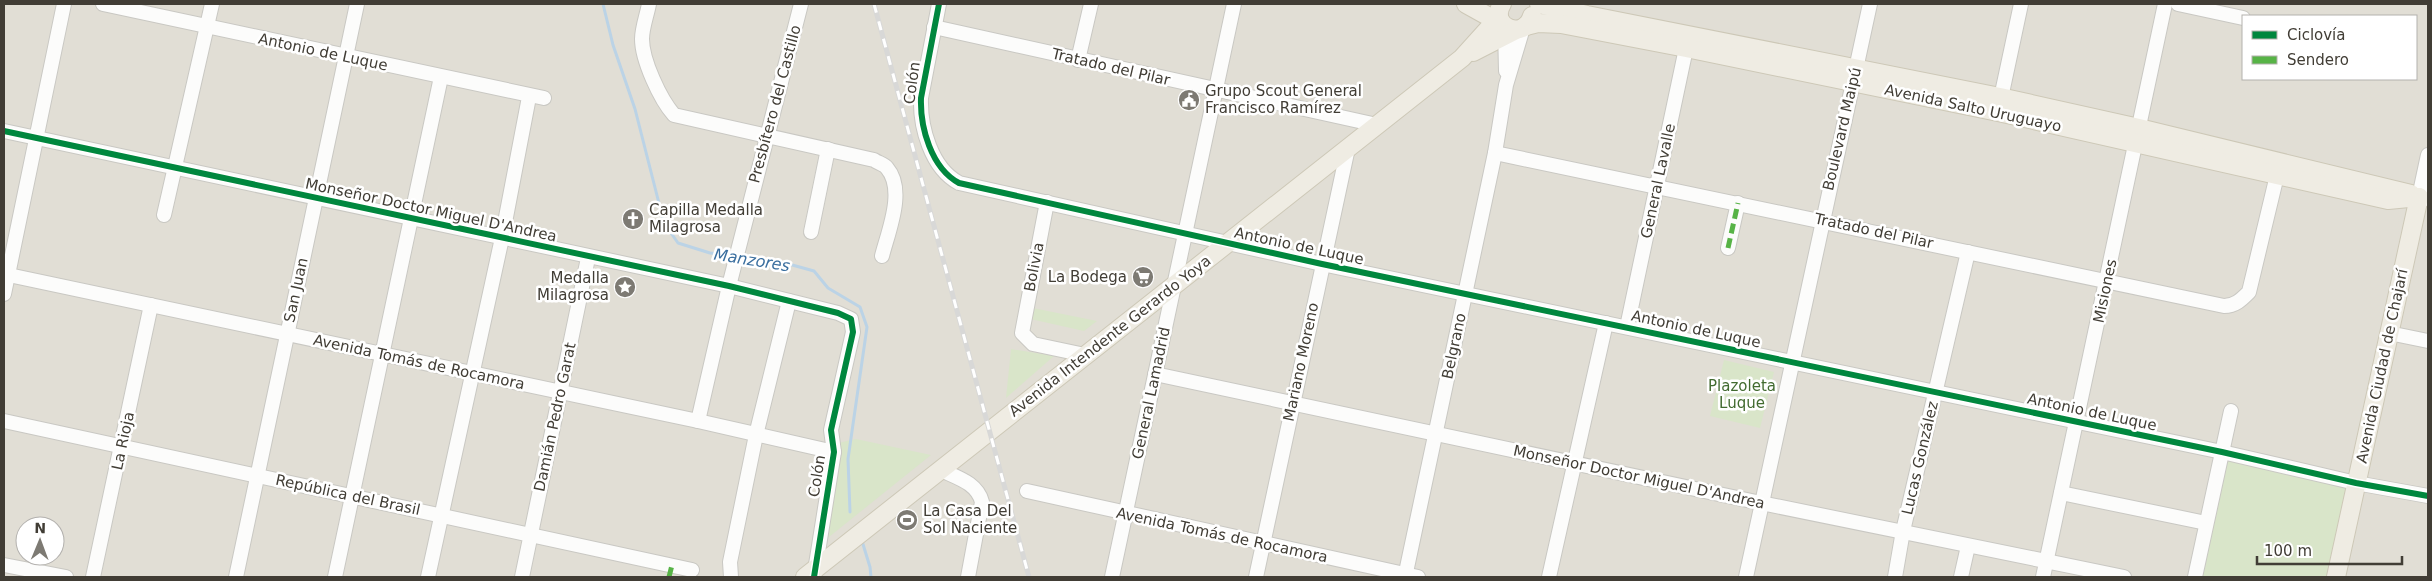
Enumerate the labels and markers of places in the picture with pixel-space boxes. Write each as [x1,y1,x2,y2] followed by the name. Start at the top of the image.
[1205,82,1362,117] place label: Grupo Scout General Francisco Ramírez
[1177,88,1201,112] public building icon: Grupo Scout General Francisco Ramírez
[649,201,763,236] place label: Capilla Medalla Milagrosa
[621,207,645,231] church icon: Capilla Medalla Milagrosa
[1131,265,1155,289] supermarket icon: La Bodega
[1048,268,1127,286] place label: La Bodega
[537,269,609,304] place label: Medalla Milagrosa
[613,275,637,299] place icon: Medalla Milagrosa
[923,502,1017,537] place label: La Casa Del Sol Naciente
[895,508,919,532] sports icon: La Casa Del Sol Naciente

